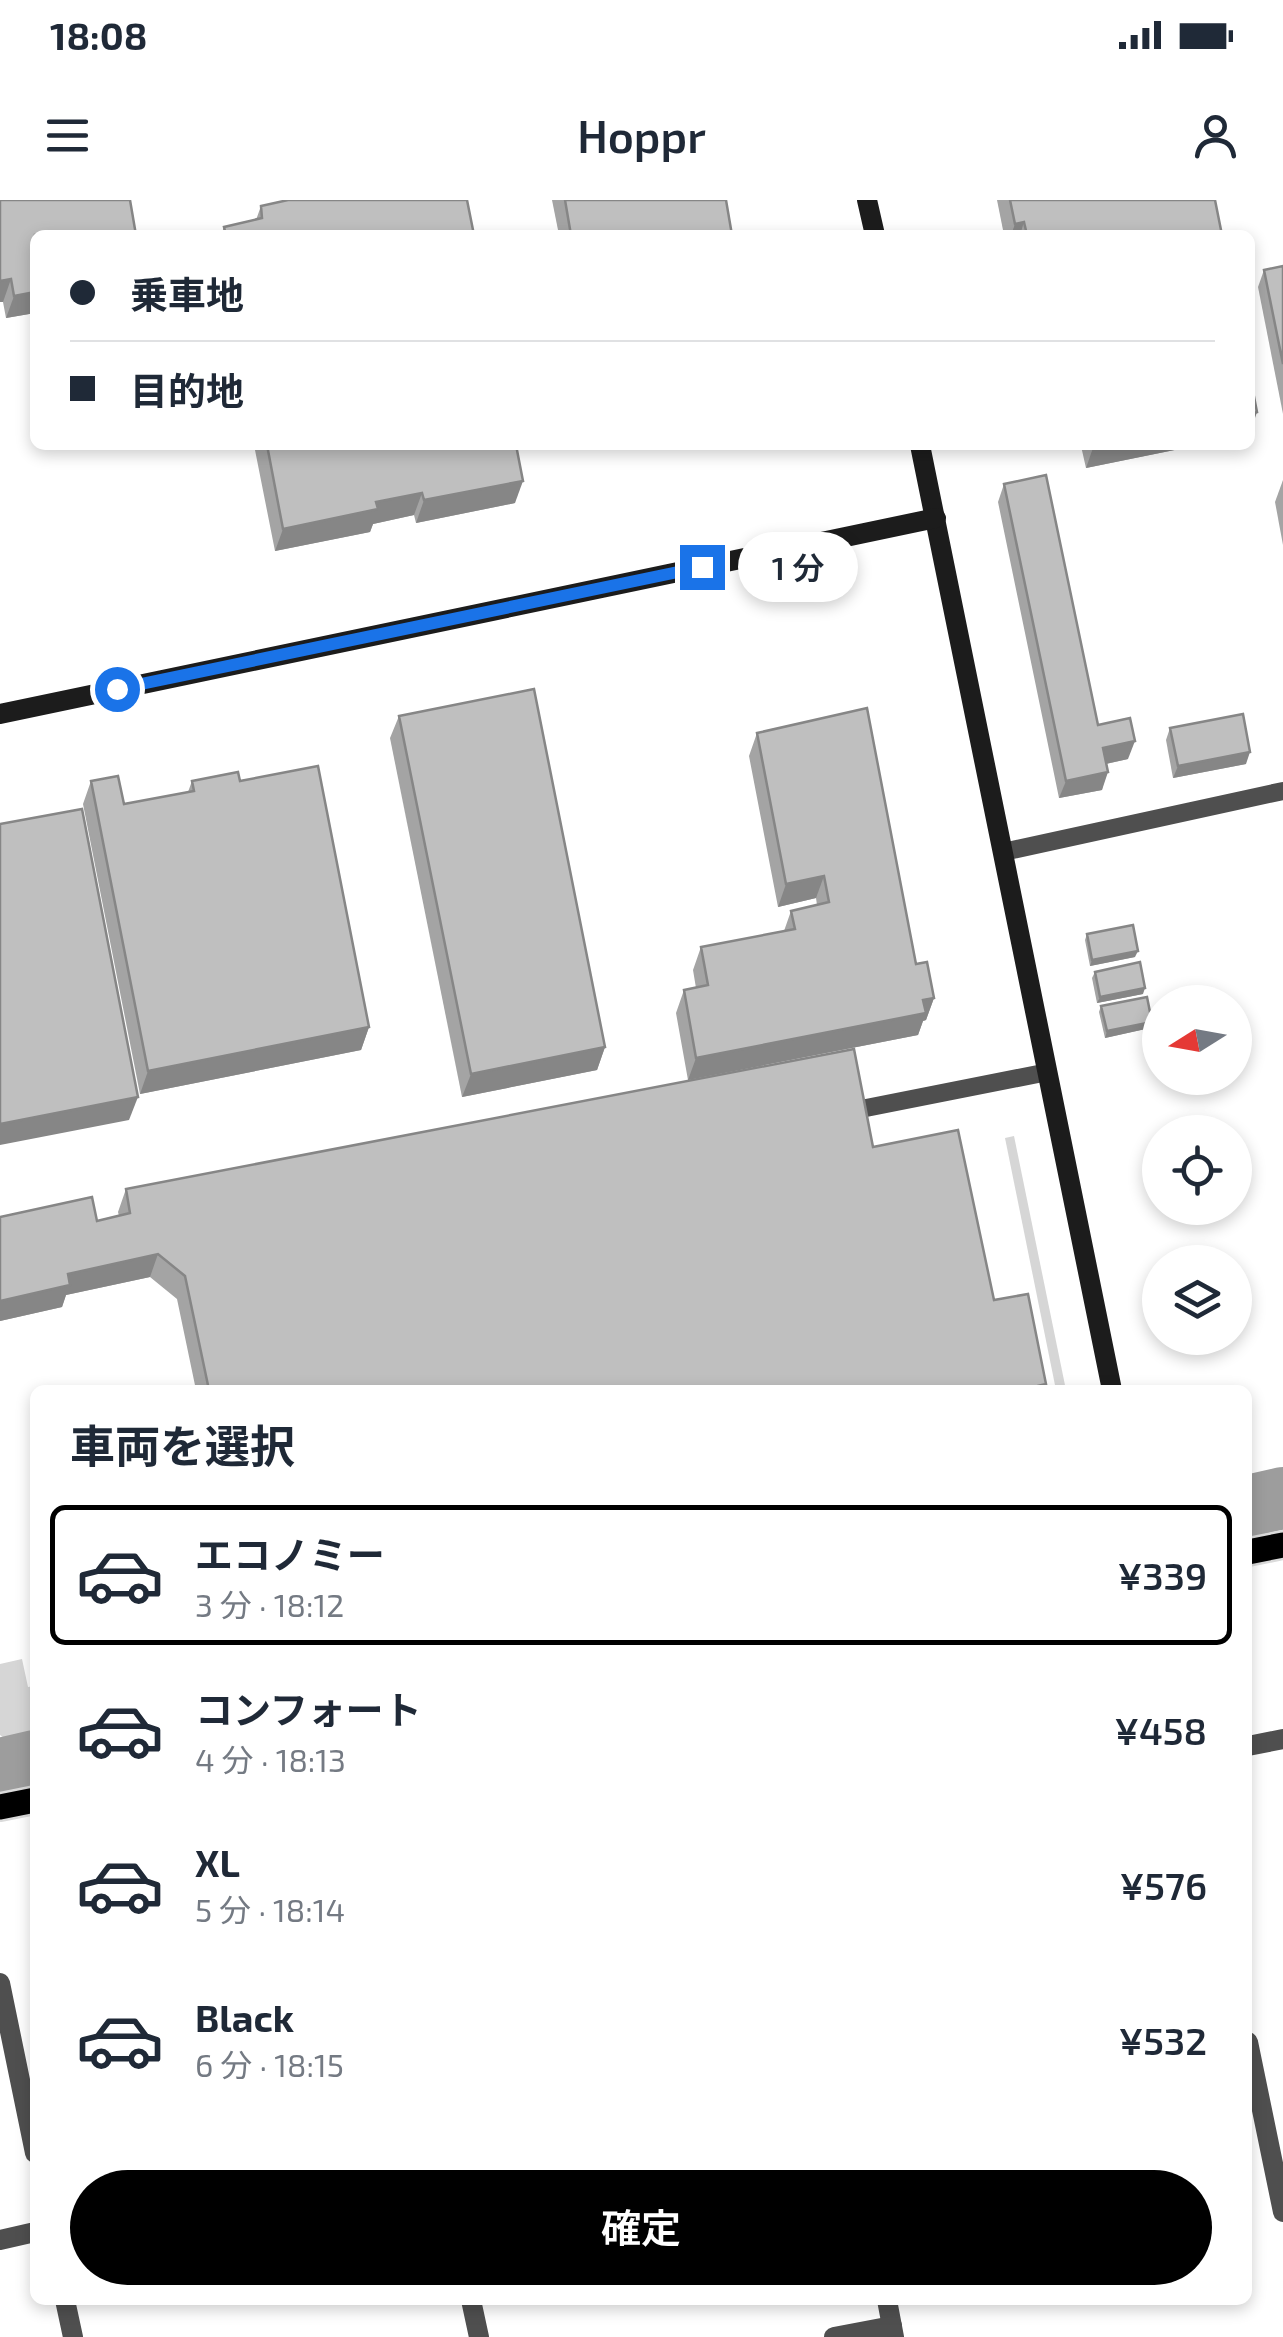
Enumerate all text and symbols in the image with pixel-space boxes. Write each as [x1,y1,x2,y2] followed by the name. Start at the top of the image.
[50,12,148,58] text: 18:08
[40,108,95,163] icon: menu
[577,108,706,162] text: Hoppr
[1188,108,1243,163] icon: person
[130,271,244,317] text: 乗車地
[130,367,244,413] text: 目的地
[737,532,857,602] callout: 1 分
[680,545,725,590] route end
[772,548,824,586] text: 1 分
[95,667,140,712] route start
[1142,985,1252,1095] north arrow
[1142,985,1252,1355] map controls
[1142,1115,1252,1225] button: locate
[1142,1245,1252,1355] button: layers
[70,1418,295,1472] text: 車両を選択
[75,1530,165,1620] icon: car
[195,1531,385,1577] text: エコノミー
[1118,1552,1207,1598] text: ¥339
[195,1585,344,1623] text: 3 分 · 18:12
[75,1685,165,1775] icon: car
[195,1686,422,1732] text: コンフォート
[1115,1707,1207,1753] text: ¥458
[195,1740,346,1778] text: 4 分 · 18:13
[195,1839,240,1885] text: XL
[75,1840,165,1930] icon: car
[1120,1862,1207,1908] text: ¥576
[195,1890,345,1928] text: 5 分 · 18:14
[195,1994,294,2040] text: Black
[75,1995,165,2085] icon: car
[1119,2017,1207,2063] text: ¥532
[195,2045,344,2083] text: 6 分 · 18:15
[70,2170,1212,2285] button: 確定

